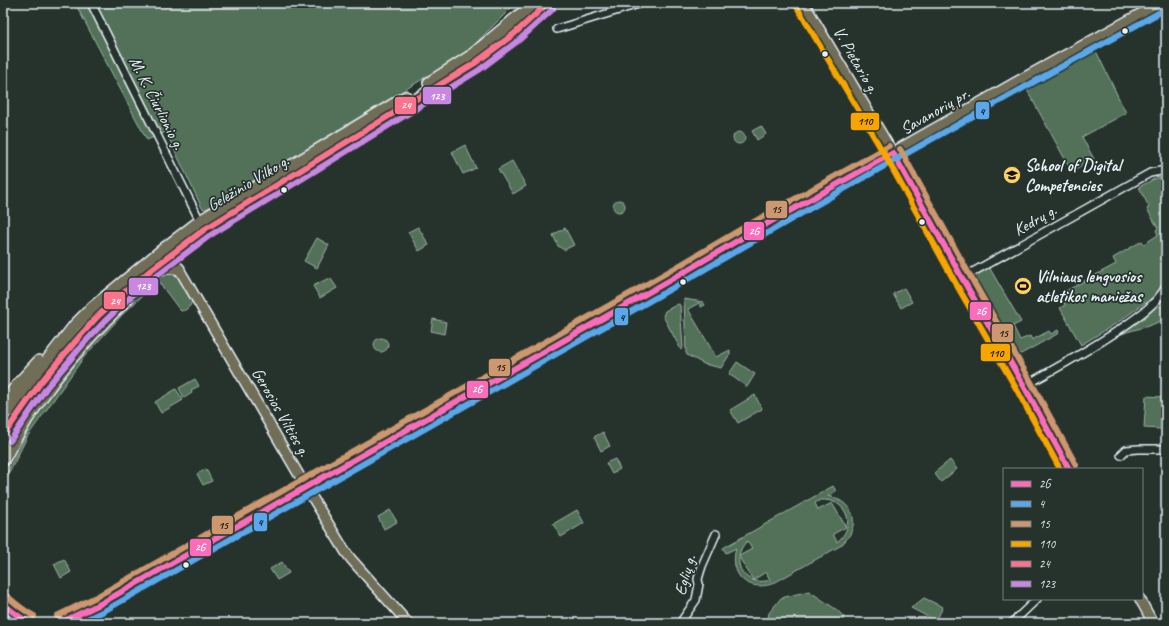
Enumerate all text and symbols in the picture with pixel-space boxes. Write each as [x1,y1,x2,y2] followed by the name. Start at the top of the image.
[828,23,884,98] street label: V. Pietario g.
[1120,26,1130,36] unlabelled marker
[820,49,830,59] unlabelled marker
[125,53,190,154] street label: M. K. Čiurlionio g.
[896,82,974,139] street label: Savanorių pr.
[422,86,452,105] line badge: 123
[430,89,445,103] text: 123
[394,96,417,115] line badge: 24
[401,98,413,112] text: 24
[975,101,990,120] line badge: 4
[980,104,987,118] text: 4
[850,112,880,131] line badge: 110
[858,114,873,128] text: 110
[203,150,293,216] street label: Geležinio Vilko g.
[1025,155,1125,196] place label: School of Digital Competencies
[1002,165,1022,185] school or university icon: School of Digital Competencies
[279,185,289,195] unlabelled marker
[1010,199,1061,240] street label: Kedrų g.
[765,200,788,219] line badge: 15
[771,202,782,216] text: 15
[917,217,927,227] unlabelled marker
[743,221,765,241] line badge: 2G
[749,224,761,238] text: 2G
[1036,266,1144,307] place label: Vilniaus lengvosios atletikos maniežas
[1013,276,1033,296] sports icon: Vilniaus lengvosios atletikos maniežas
[128,277,159,296] line badge: 123
[678,277,688,287] unlabelled marker
[136,279,151,293] text: 123
[103,291,126,310] line badge: 24
[110,294,122,308] text: 24
[969,301,992,321] line badge: 2G
[976,304,988,318] text: 2G
[614,307,629,326] line badge: 4
[620,310,627,324] text: 4
[991,323,1014,343] line badge: 15
[998,326,1009,340] text: 15
[980,343,1011,362] line badge: 110
[989,346,1004,360] text: 110
[488,358,511,377] line badge: 15
[495,360,506,374] text: 15
[247,364,315,461] street label: Gerosios Vilties g.
[466,380,489,399] line badge: 2G
[472,382,484,396] text: 2G
[1003,468,1143,600] legend
[1039,476,1051,492] text: 2G
[1039,496,1046,512] text: 4
[253,512,268,532] line badge: 4
[211,515,234,535] line badge: 15
[258,515,265,529] text: 4
[1039,516,1050,532] text: 15
[218,518,229,532] text: 15
[1039,536,1057,552] text: 110
[189,538,212,557] line badge: 2G
[195,540,207,554] text: 2G
[669,552,701,598] street label: Eglių g.
[1039,556,1051,572] text: 24
[181,560,191,570] unlabelled marker
[1039,576,1057,592] text: 123

